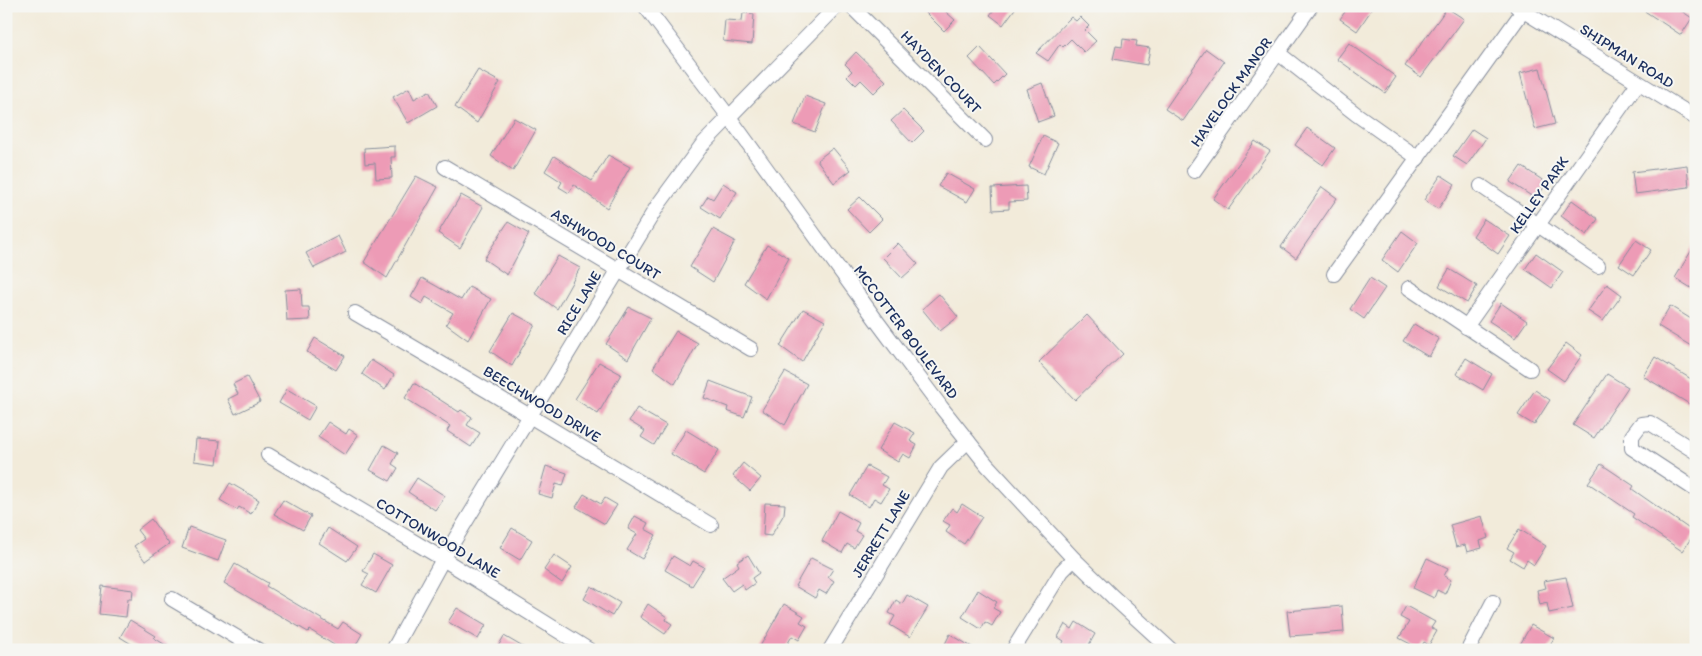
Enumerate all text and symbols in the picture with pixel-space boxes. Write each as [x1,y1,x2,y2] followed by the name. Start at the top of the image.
[1577,20,1677,92] street label: SHIPMAN ROAD
[897,27,986,118] street label: HAYDEN COURT
[1186,33,1276,150] street label: HAVELOCK MANOR
[1506,153,1573,237] street label: KELLEY PARK
[548,204,664,284] street label: ASHWOOD COURT
[850,261,962,403] street label: MCCOTTER BOULEVARD
[553,268,605,338] street label: RICE LANE
[480,362,604,446] street label: BEECHWOOD DRIVE
[848,487,914,581] street label: JERRETT LANE
[373,494,503,582] street label: COTTONWOOD LANE

